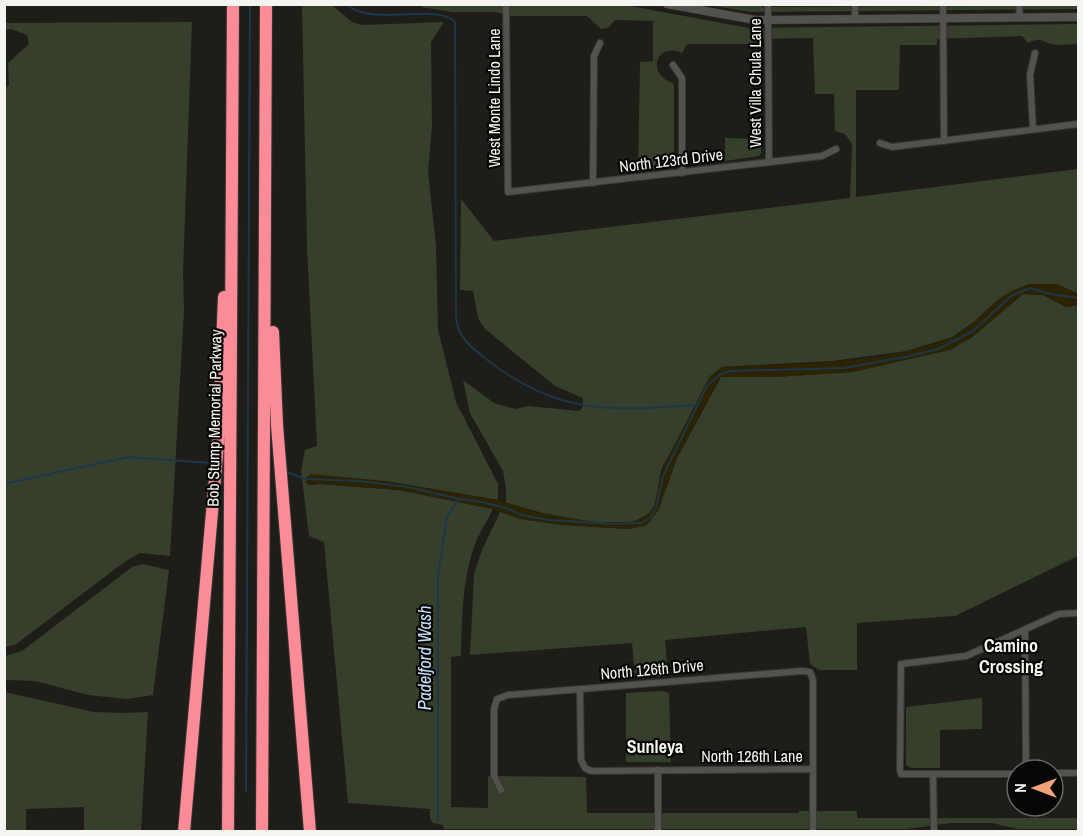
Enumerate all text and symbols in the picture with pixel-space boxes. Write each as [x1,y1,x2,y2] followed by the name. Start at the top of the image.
[744,18,766,148] street label: West Villa Chula Lane
[483,28,505,168] street label: West Monte Lindo Lane
[618,143,724,177] street label: North 123rd Drive
[201,329,227,507] street label: Bob Stump Memorial Parkway
[412,606,437,710] water label: Padelford Wash
[979,633,1043,679] district label: Camino Crossing
[599,654,705,684] street label: North 126th Drive
[627,734,684,759] district label: Sunleya
[701,745,803,767] street label: North 126th Lane
[1005,758,1065,818] north arrow
[1009,783,1031,793] text: N

